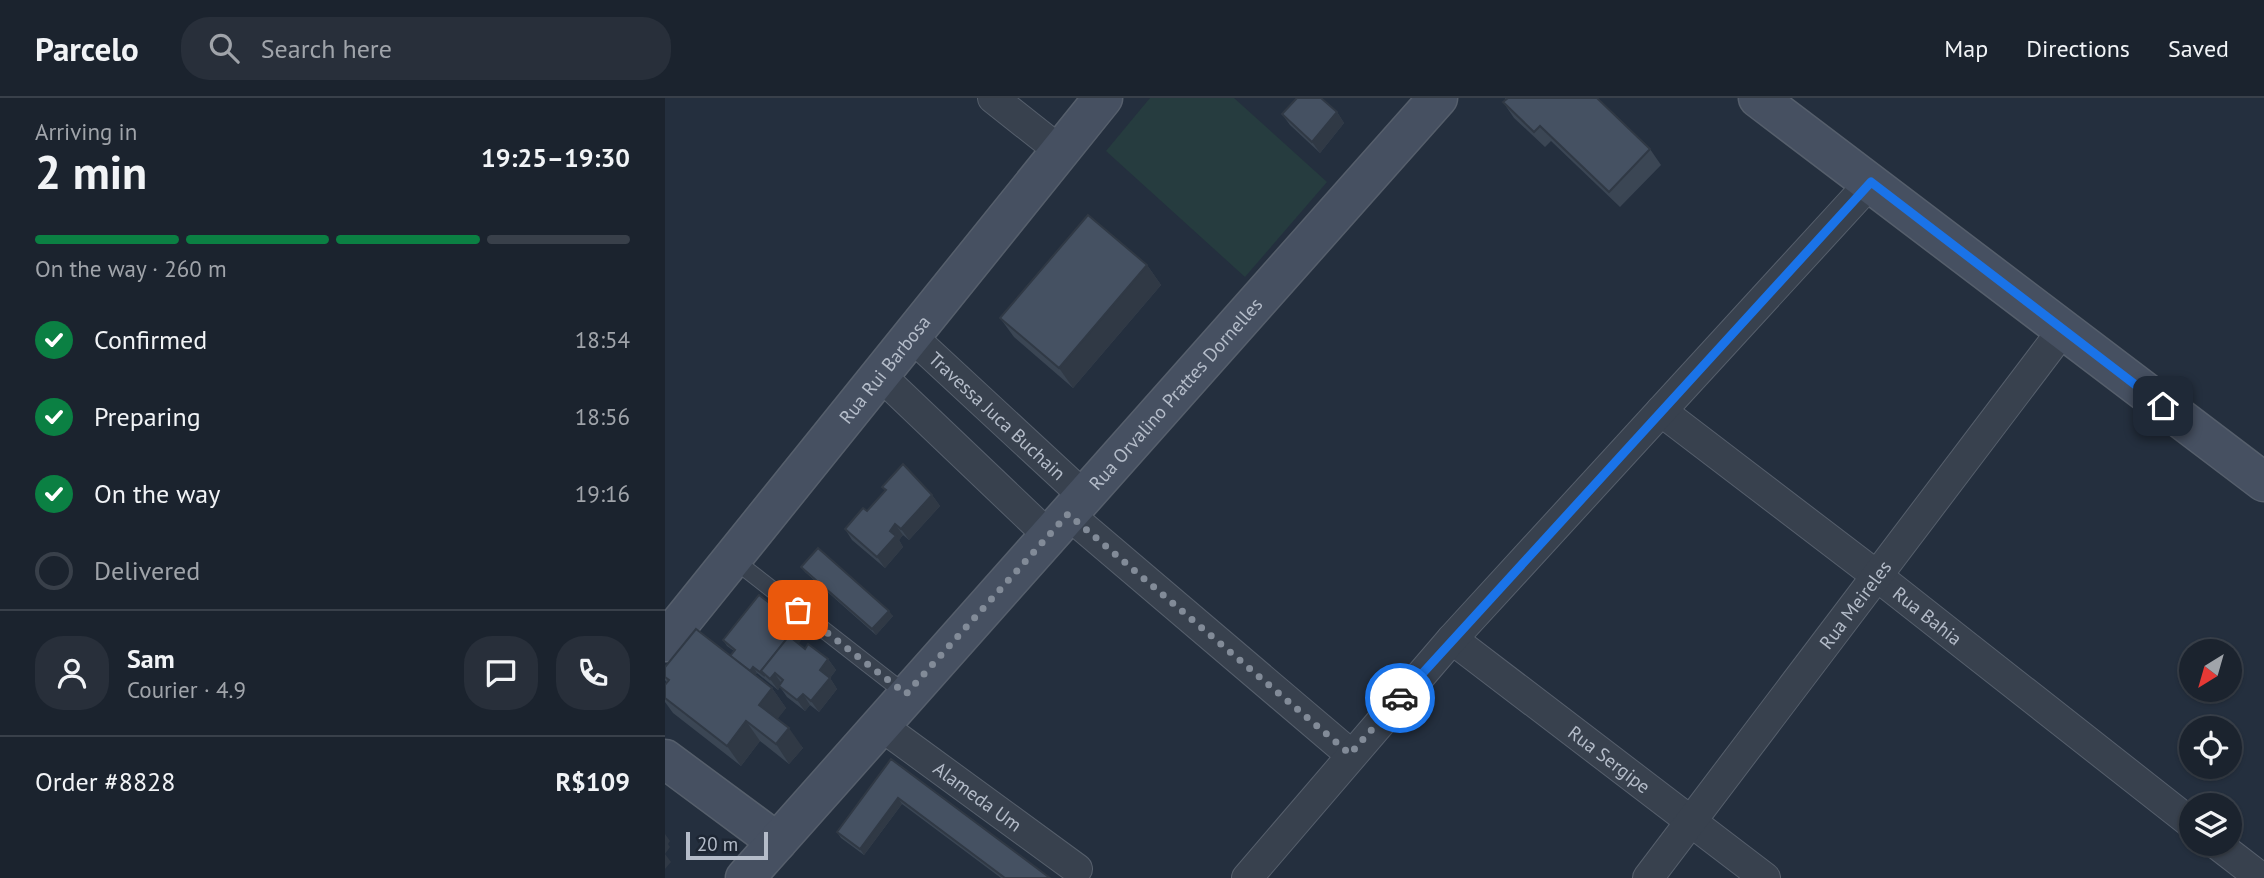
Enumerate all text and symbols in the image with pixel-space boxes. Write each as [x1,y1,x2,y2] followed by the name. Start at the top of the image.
[181,17,671,80] search box
[35,27,139,70] text: Parcelo
[205,29,243,67] icon: search
[261,32,392,65] text: Search here
[1944,33,1988,64] text: Map
[2026,33,2130,64] text: Directions
[2168,33,2229,64] text: Saved
[35,117,137,146] text: Arriving in
[481,141,630,174] text: 19:25–19:30
[35,142,147,202] text: 2 min
[35,254,227,283] text: On the way · 260 m
[1084,292,1267,495] street label: Rua Orvalino Prattes Dornelles
[834,310,935,428] street label: Rua Rui Barbosa
[35,321,73,359] icon: check
[94,323,207,356] text: Confirmed
[575,325,630,354] text: 18:54
[924,347,1071,485] street label: Travessa Juca Buchain
[2133,376,2193,436] pin
[2144,387,2182,425] icon: home
[35,398,73,436] icon: check
[94,400,201,433] text: Preparing
[575,402,630,431] text: 18:56
[35,475,73,513] icon: check
[94,477,220,510] text: On the way
[575,479,630,508] text: 19:16
[94,554,200,587] text: Delivered
[1814,555,1896,654] street label: Rua Meireles
[768,580,828,640] pin
[1888,581,1967,650] street label: Rua Bahia
[779,591,817,629] icon: bag
[35,636,109,710] button: person
[464,636,538,710] button: chat
[556,636,630,710] button: phone
[2179,639,2242,702] north arrow
[2179,639,2242,856] map controls
[127,642,175,675] text: Sam
[1365,663,1435,733] courier
[127,675,246,704] text: Courier · 4.9
[1381,679,1419,717] icon: car
[2179,716,2242,779] button: locate
[1563,720,1655,798] street label: Rua Sergipe
[929,756,1027,837] street label: Alameda Um
[35,765,175,798] text: Order #8828
[555,765,630,798] text: R$109
[2179,793,2242,856] button: layers
[686,829,768,861] scale bar
[697,832,738,856] text: 20 m

